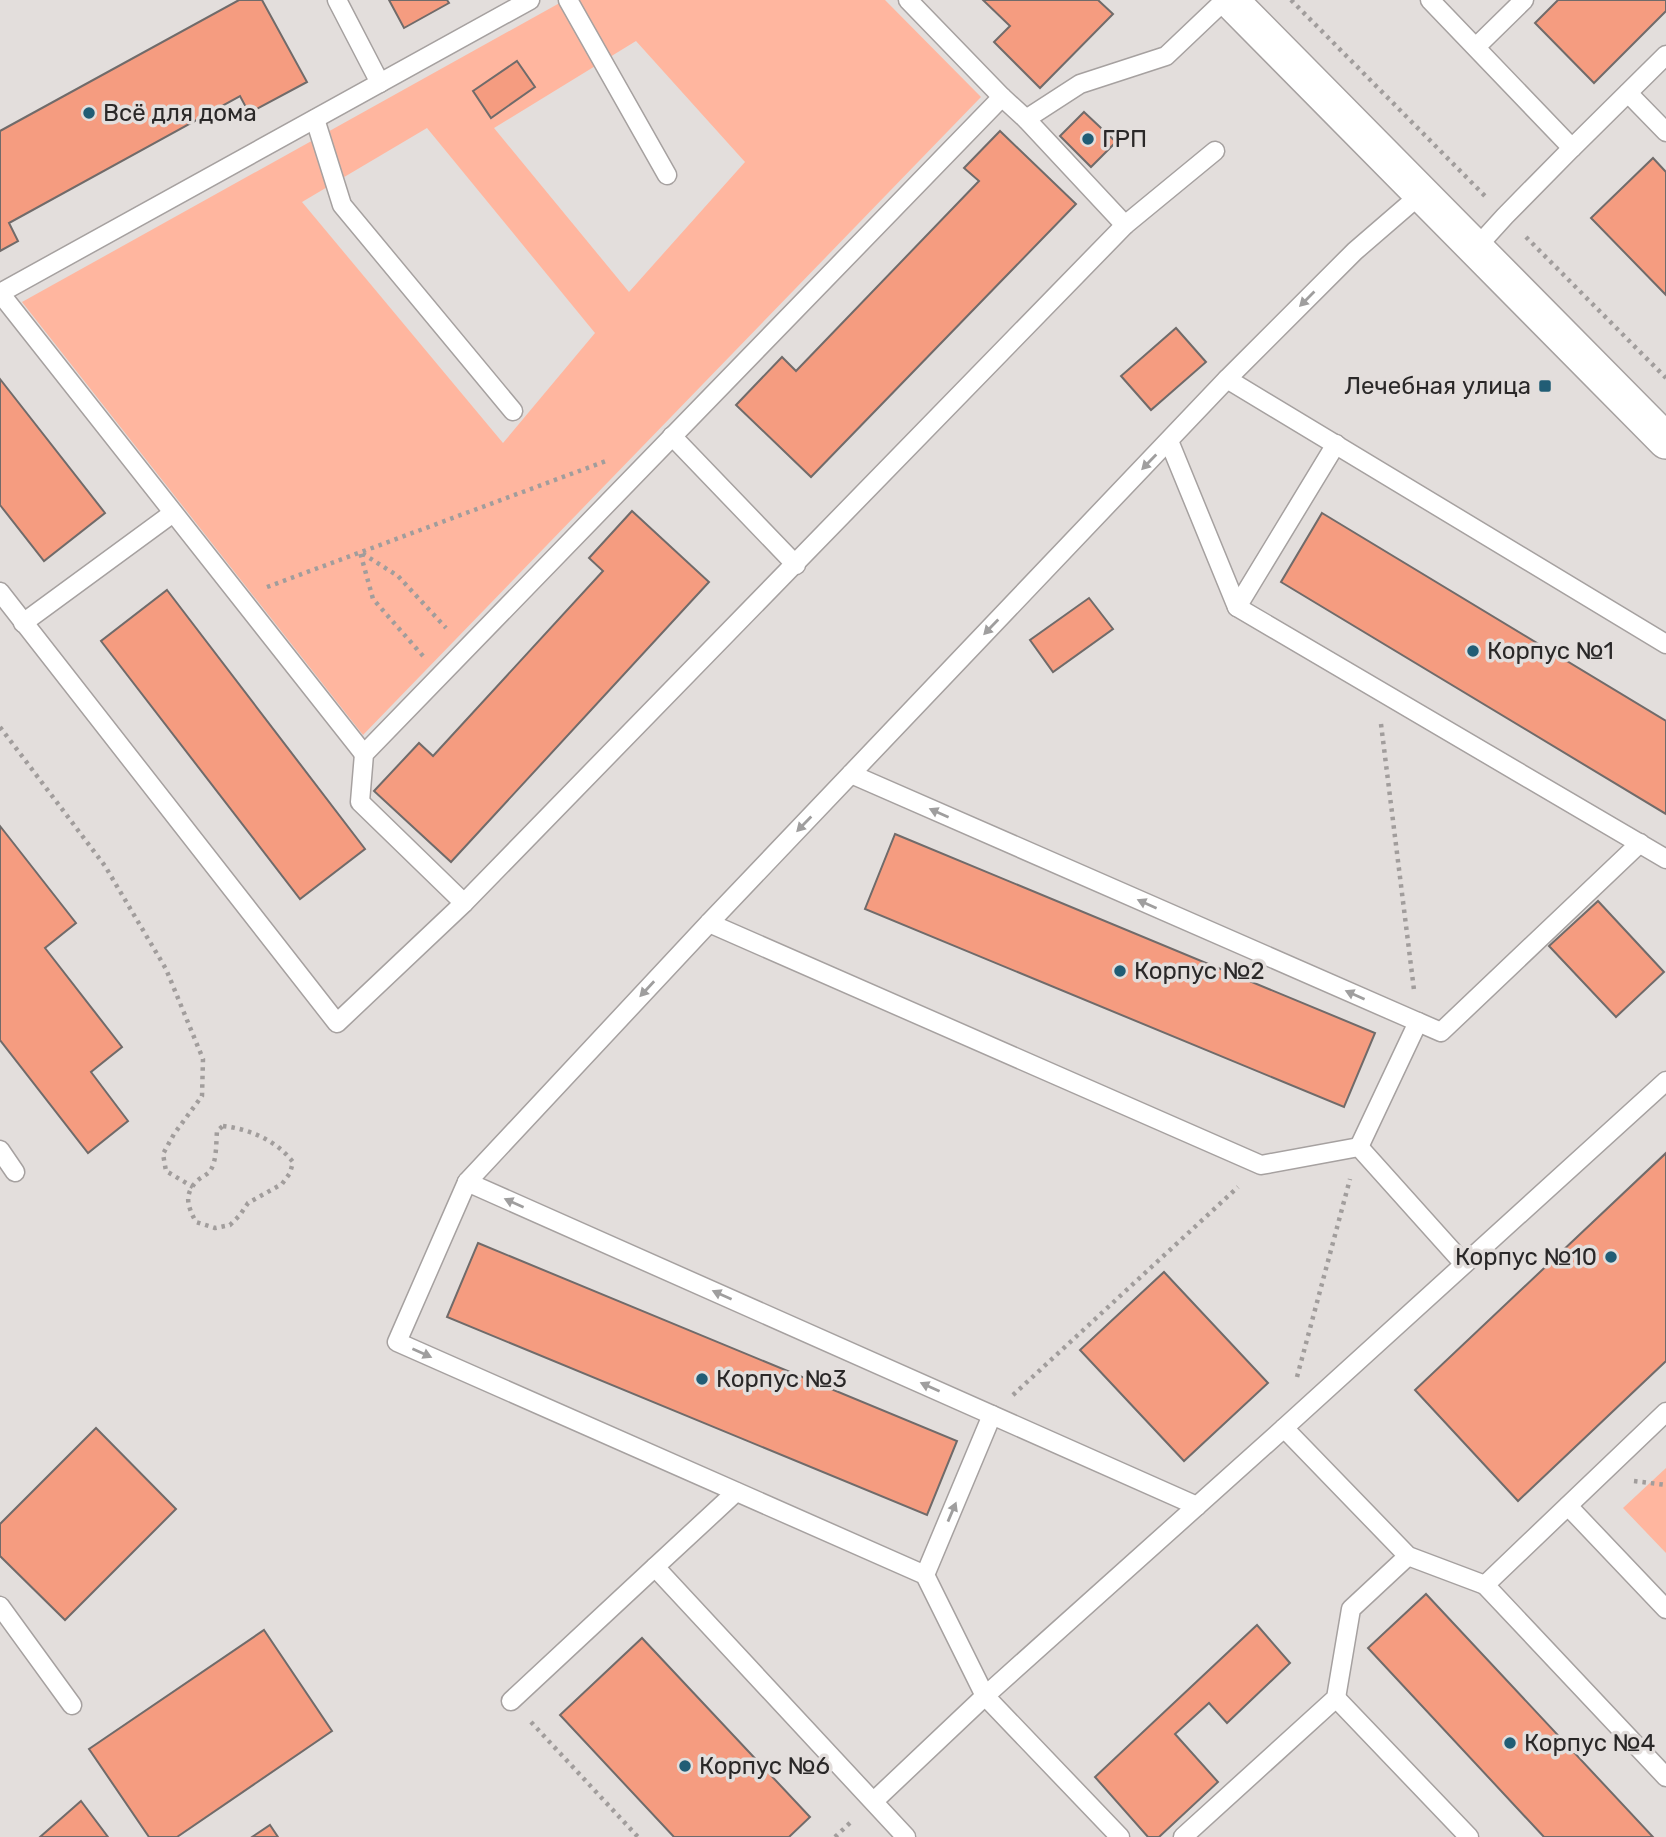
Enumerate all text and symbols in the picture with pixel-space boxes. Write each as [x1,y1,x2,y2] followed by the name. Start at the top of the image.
[103,99,257,127] place label: Всё для дома
[81,105,97,121] marker: Всё для дома
[1102,125,1147,153] place label: ГРП
[1080,131,1096,147] marker: ГРП
[1299,291,1315,307] one-way arrow
[1344,372,1531,400] place label: Лечебная улица
[1537,378,1553,394] marker: Лечебная улица
[1141,453,1157,470] one-way arrow
[984,618,1000,635] one-way arrow
[1487,637,1614,665] place label: Корпус №1
[1465,643,1481,659] marker: Корпус №1
[928,807,949,818] one-way arrow
[796,815,812,832] one-way arrow
[1137,898,1157,910] one-way arrow
[1134,957,1265,985] place label: Корпус №2
[1112,963,1128,979] marker: Корпус №2
[640,980,656,997] one-way arrow
[1345,989,1366,1000] one-way arrow
[503,1197,524,1208] one-way arrow
[1455,1243,1597,1271] place label: Корпус №10
[1603,1249,1619,1265] marker: Корпус №10
[711,1289,732,1300] one-way arrow
[412,1348,433,1359] one-way arrow
[716,1365,847,1393] place label: Корпус №3
[694,1371,710,1387] marker: Корпус №3
[919,1381,940,1392] one-way arrow
[946,1501,957,1522] one-way arrow
[1524,1729,1656,1757] place label: Корпус №4
[1502,1735,1518,1751] marker: Корпус №4
[699,1752,830,1780] place label: Корпус №6
[677,1758,693,1774] marker: Корпус №6

